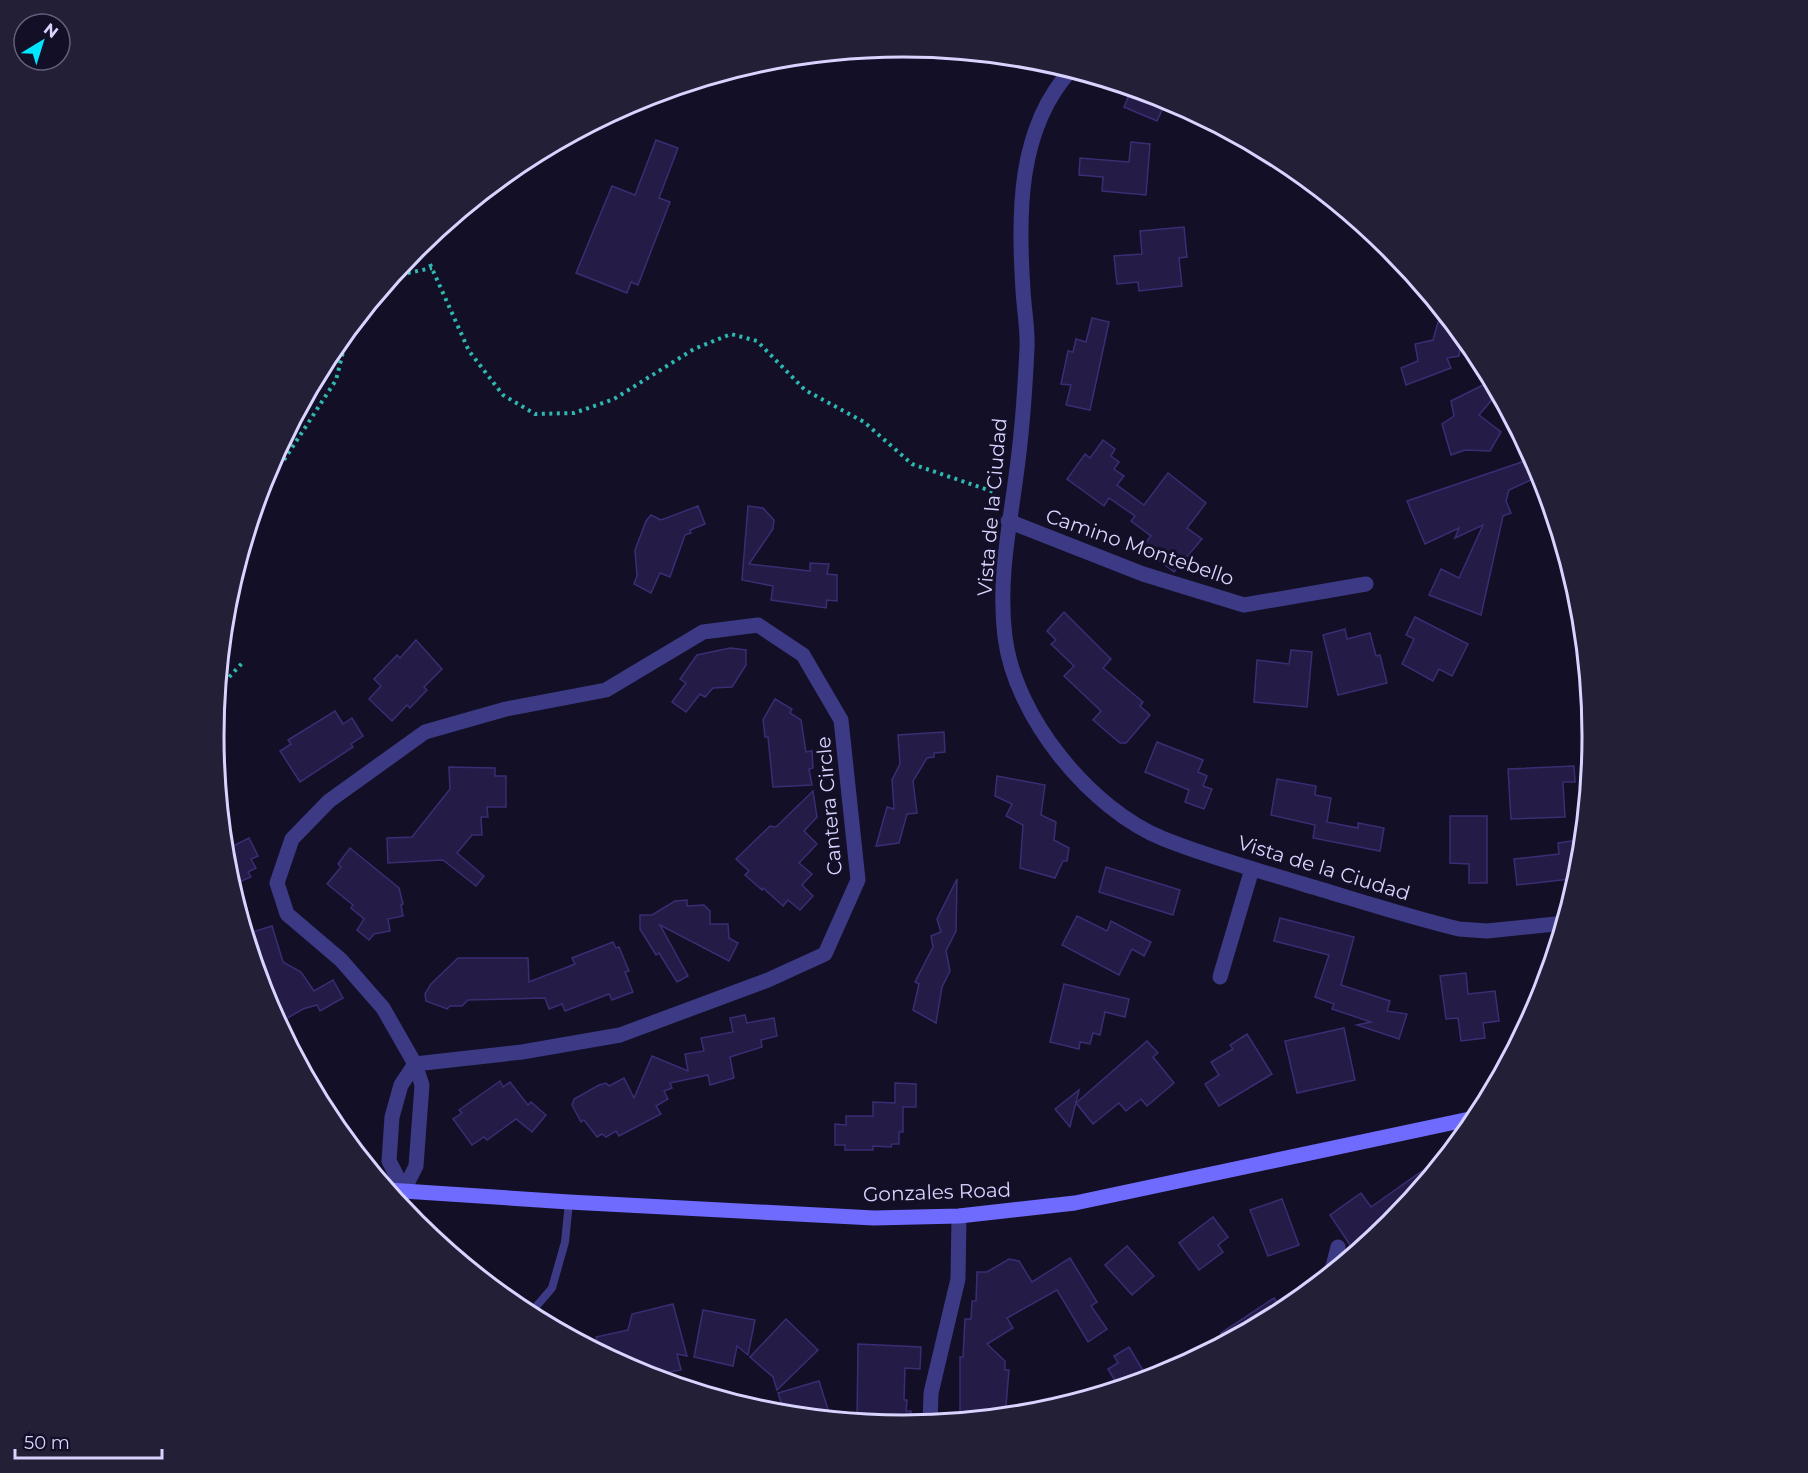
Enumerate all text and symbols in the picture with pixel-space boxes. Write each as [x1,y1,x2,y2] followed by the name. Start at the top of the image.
[12,12,72,72] north arrow
[40,19,62,42] text: N
[972,417,1012,597] street label: Vista de la Ciudad
[1043,503,1237,591] street label: Camino Montebello
[811,736,847,876] street label: Cantera Circle
[1235,830,1413,906] street label: Vista de la Ciudad
[862,1177,1012,1207] street label: Gonzales Road
[15,1422,162,1460] scale bar
[24,1432,70,1454] text: 50 m

